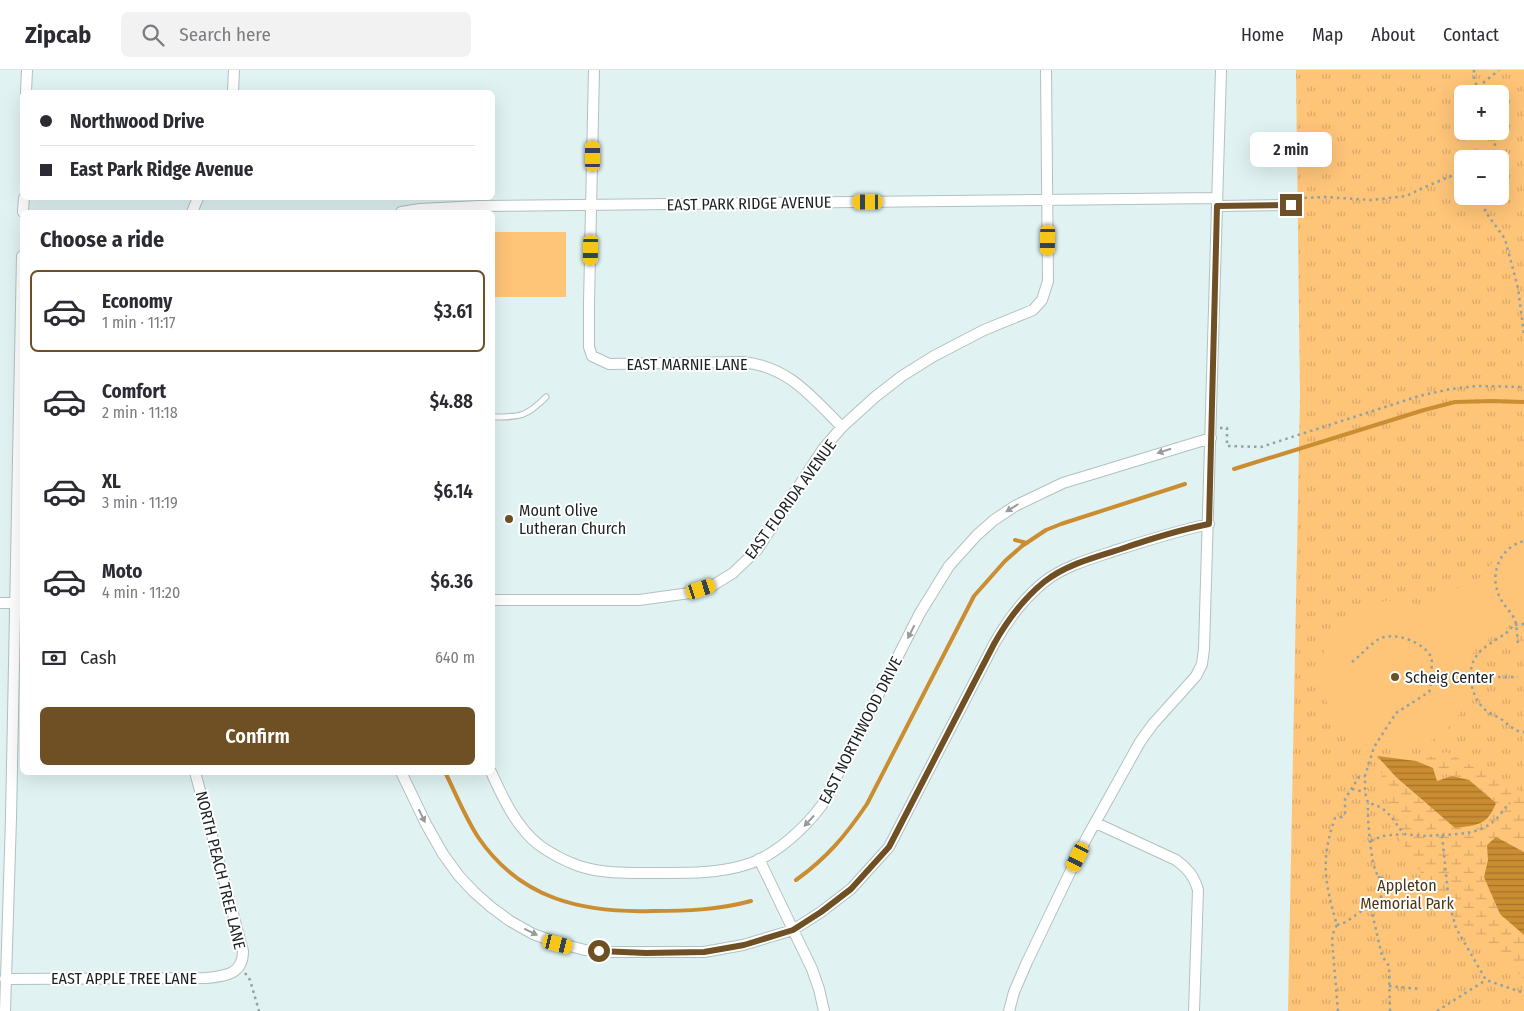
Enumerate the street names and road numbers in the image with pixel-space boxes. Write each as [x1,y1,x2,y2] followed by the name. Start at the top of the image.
[667,193,831,214] street label: EAST PARK RIDGE AVENUE
[626,355,748,374] street label: EAST MARNIE LANE
[741,436,840,563] street label: EAST FLORIDA AVENUE
[815,653,906,807] street label: EAST NORTHWOOD DRIVE
[192,789,249,951] street label: NORTH PEACH TREE LANE
[51,969,197,988] street label: EAST APPLE TREE LANE

